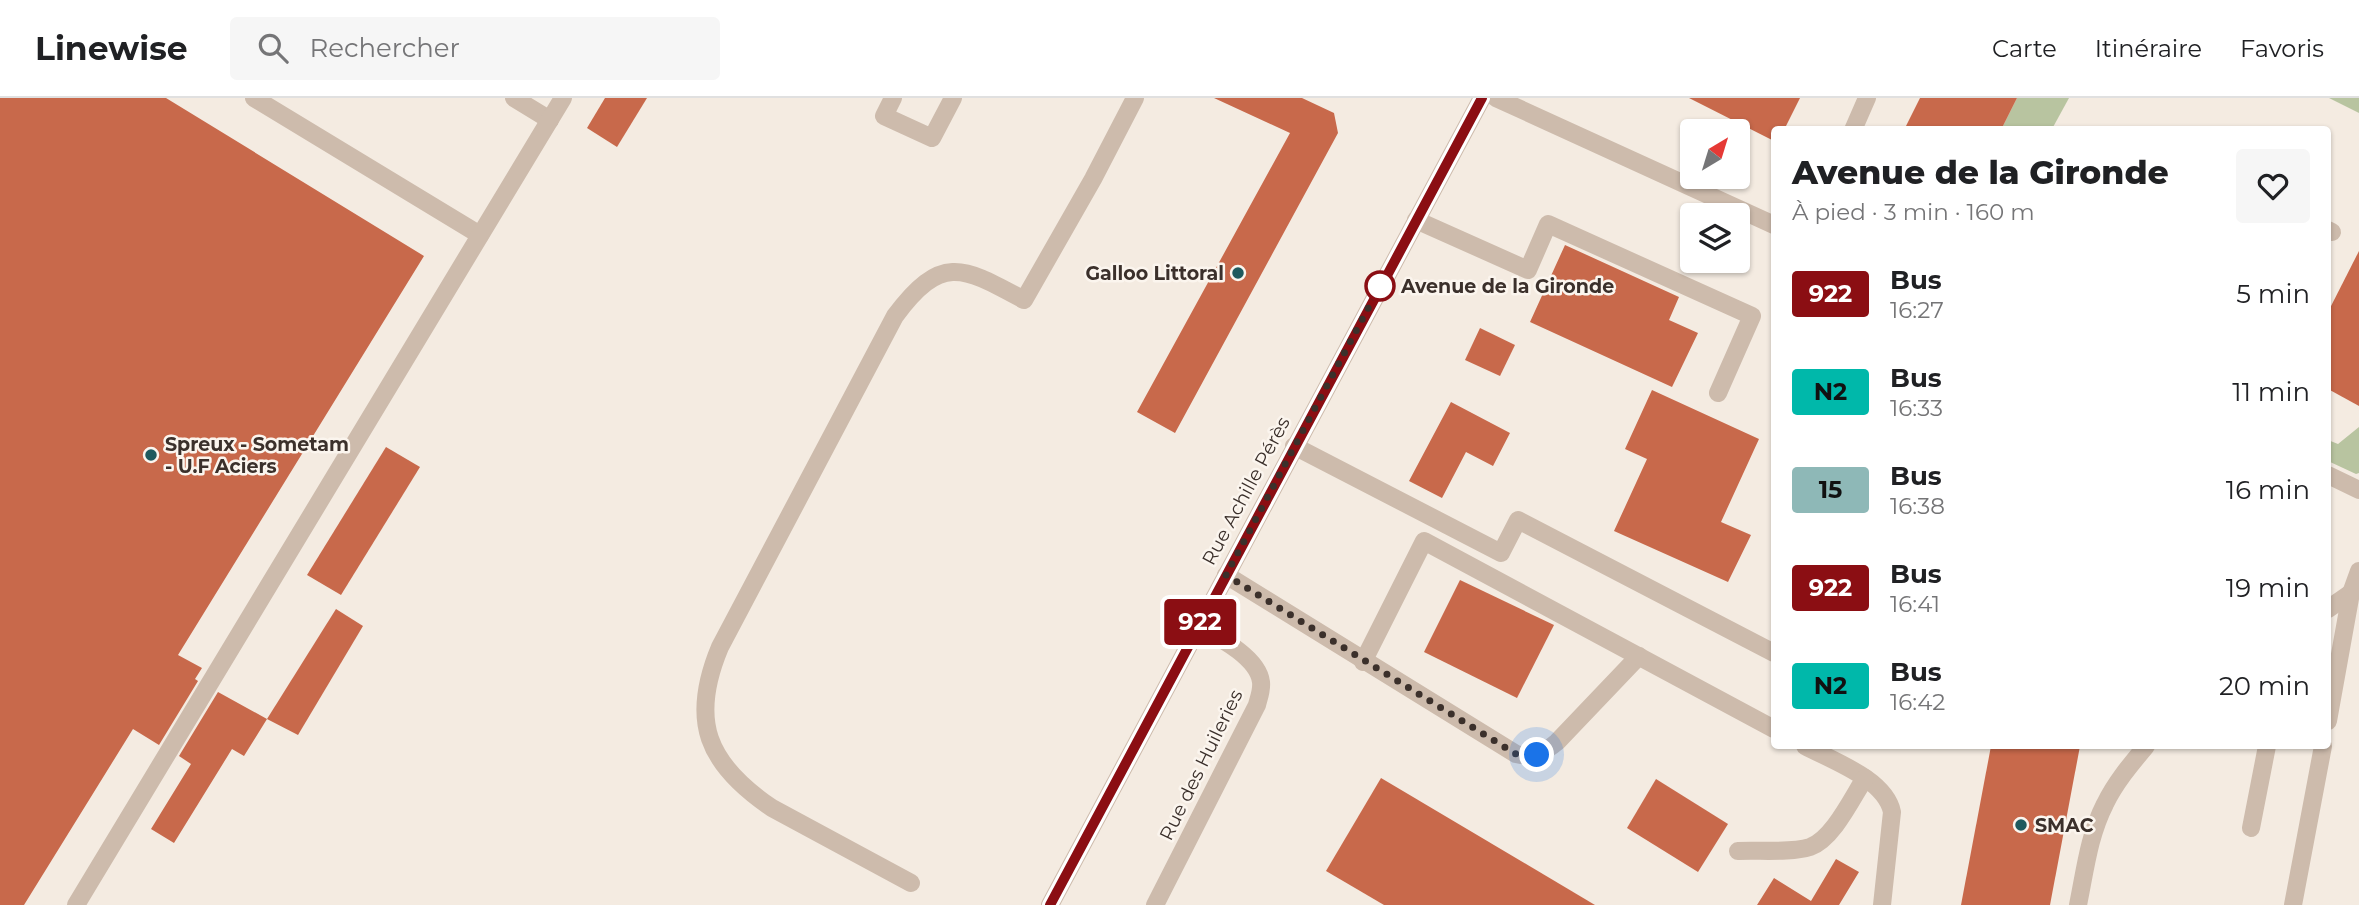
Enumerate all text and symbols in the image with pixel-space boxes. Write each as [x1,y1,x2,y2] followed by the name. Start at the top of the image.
[230,17,720,80] search box
[35,28,188,68] text: Linewise
[254,29,292,67] icon: search
[310,32,460,64] text: Rechercher
[1992,34,2057,63] text: Carte
[2095,34,2202,63] text: Itinéraire
[2240,34,2324,63] text: Favoris
[1680,119,1750,189] north arrow
[1680,119,1750,273] map controls
[2236,149,2310,223] button: heart
[1792,152,2169,192] text: Avenue de la Gironde
[1792,198,2035,226] text: À pied · 3 min · 160 m
[1680,203,1750,273] button: layers
[1085,262,1224,285] place label: Galloo Littoral
[1890,264,1942,296] text: Bus
[1230,265,1246,281] marker: Galloo Littoral
[1365,271,1395,301] marker: Avenue de la Gironde
[1400,275,1614,298] place label: Avenue de la Gironde
[2236,278,2310,310] text: 5 min
[1809,279,1852,308] text: 922
[1890,296,1944,324] text: 16:27
[1890,362,1942,394] text: Bus
[2232,376,2310,408] text: 11 min
[1814,377,1847,406] text: N2
[1890,394,1943,422] text: 16:33
[1197,413,1295,569] street label: Rue Achille Pérès
[165,433,349,478] place label: Spreux - Sometam - U.F Aciers
[143,447,159,463] marker: Spreux - Sometam - U.F Aciers
[1890,460,1942,492] text: Bus
[2226,474,2310,506] text: 16 min
[1819,475,1842,504] text: 15
[1890,492,1945,520] text: 16:38
[1890,558,1942,590] text: Bus
[2226,572,2310,604] text: 19 min
[1809,573,1852,602] text: 922
[1890,590,1940,618] text: 16:41
[1160,599,1240,645] line badge: 922
[1178,607,1222,636] text: 922
[1890,656,1942,688] text: Bus
[2219,670,2310,702] text: 20 min
[1814,671,1847,700] text: N2
[1155,686,1247,844] street label: Rue des Huileries
[1890,688,1945,716] text: 16:42
[1519,737,1554,772] your location
[2035,814,2094,837] place label: SMAC
[2013,817,2029,833] marker: SMAC

